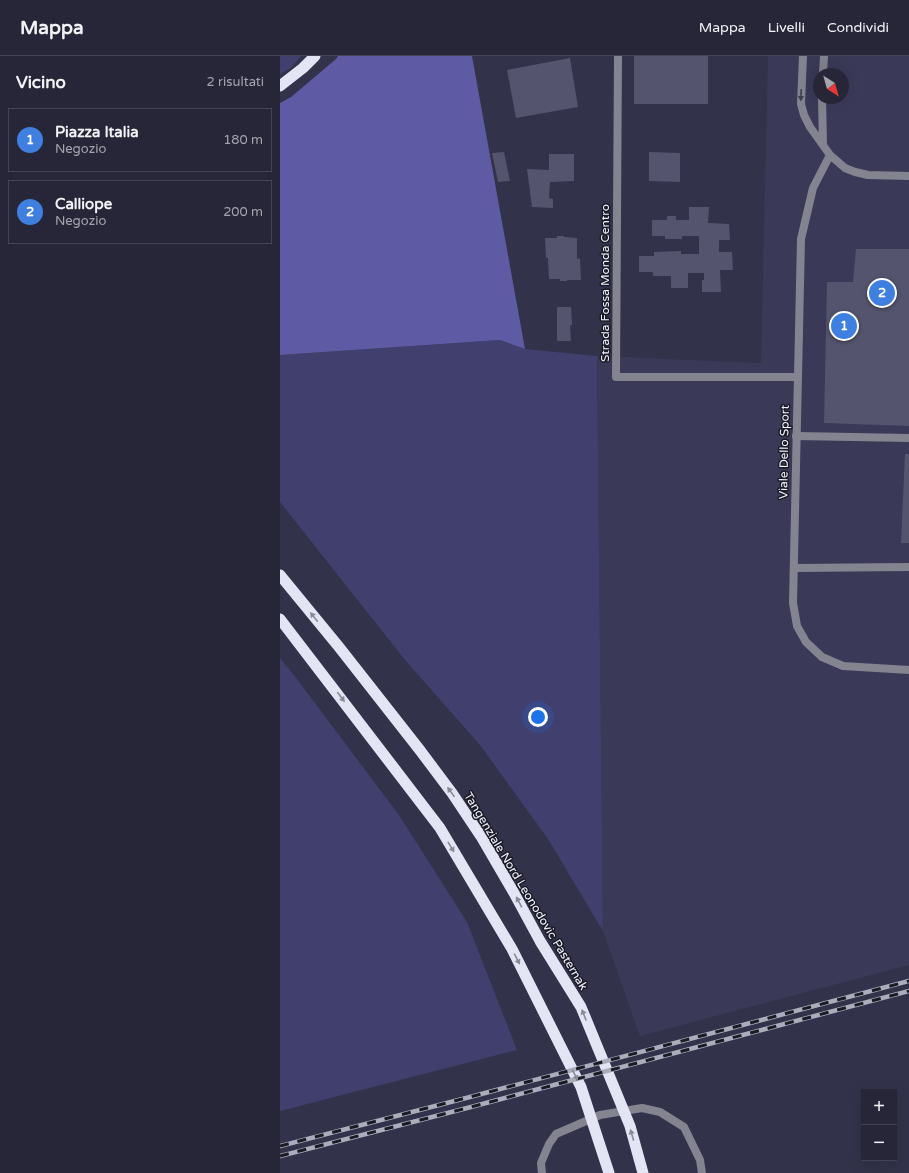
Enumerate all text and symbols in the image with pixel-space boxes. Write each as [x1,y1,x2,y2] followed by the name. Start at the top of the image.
[20,17,84,39] text: Mappa
[699,19,746,36] text: Mappa
[768,19,805,36] text: Livelli
[827,19,889,36] text: Condividi
[813,68,849,104] north arrow
[16,72,66,93] text: Vicino
[207,74,264,90] text: 2 risultati
[798,89,804,102] one-way arrow
[55,123,139,141] text: Piazza Italia
[26,132,34,148] text: 1
[223,132,263,148] text: 180 m
[55,141,106,157] text: Negozio
[55,195,112,213] text: Calliope
[26,204,34,220] text: 2
[223,204,263,220] text: 200 m
[598,204,612,362] street label: Strada Fossa Monda Centro
[55,213,106,229] text: Negozio
[869,278,895,308] pin: 2
[831,311,857,341] pin: 1
[776,404,792,499] street label: Viale Dello Sport
[310,612,319,623] one-way arrow
[336,692,345,703] one-way arrow
[528,707,548,727] your location
[447,786,455,797] one-way arrow
[461,789,591,993] street label: Tangenziale Nord Leonodovic Pasternak
[448,841,455,853] one-way arrow
[516,896,522,908] one-way arrow
[514,953,520,965] one-way arrow
[581,1008,587,1020] one-way arrow
[572,1069,578,1081] one-way arrow
[861,1089,897,1161] map controls
[861,1089,897,1125] button: +
[861,1125,897,1161] button: −
[629,1129,635,1141] one-way arrow

